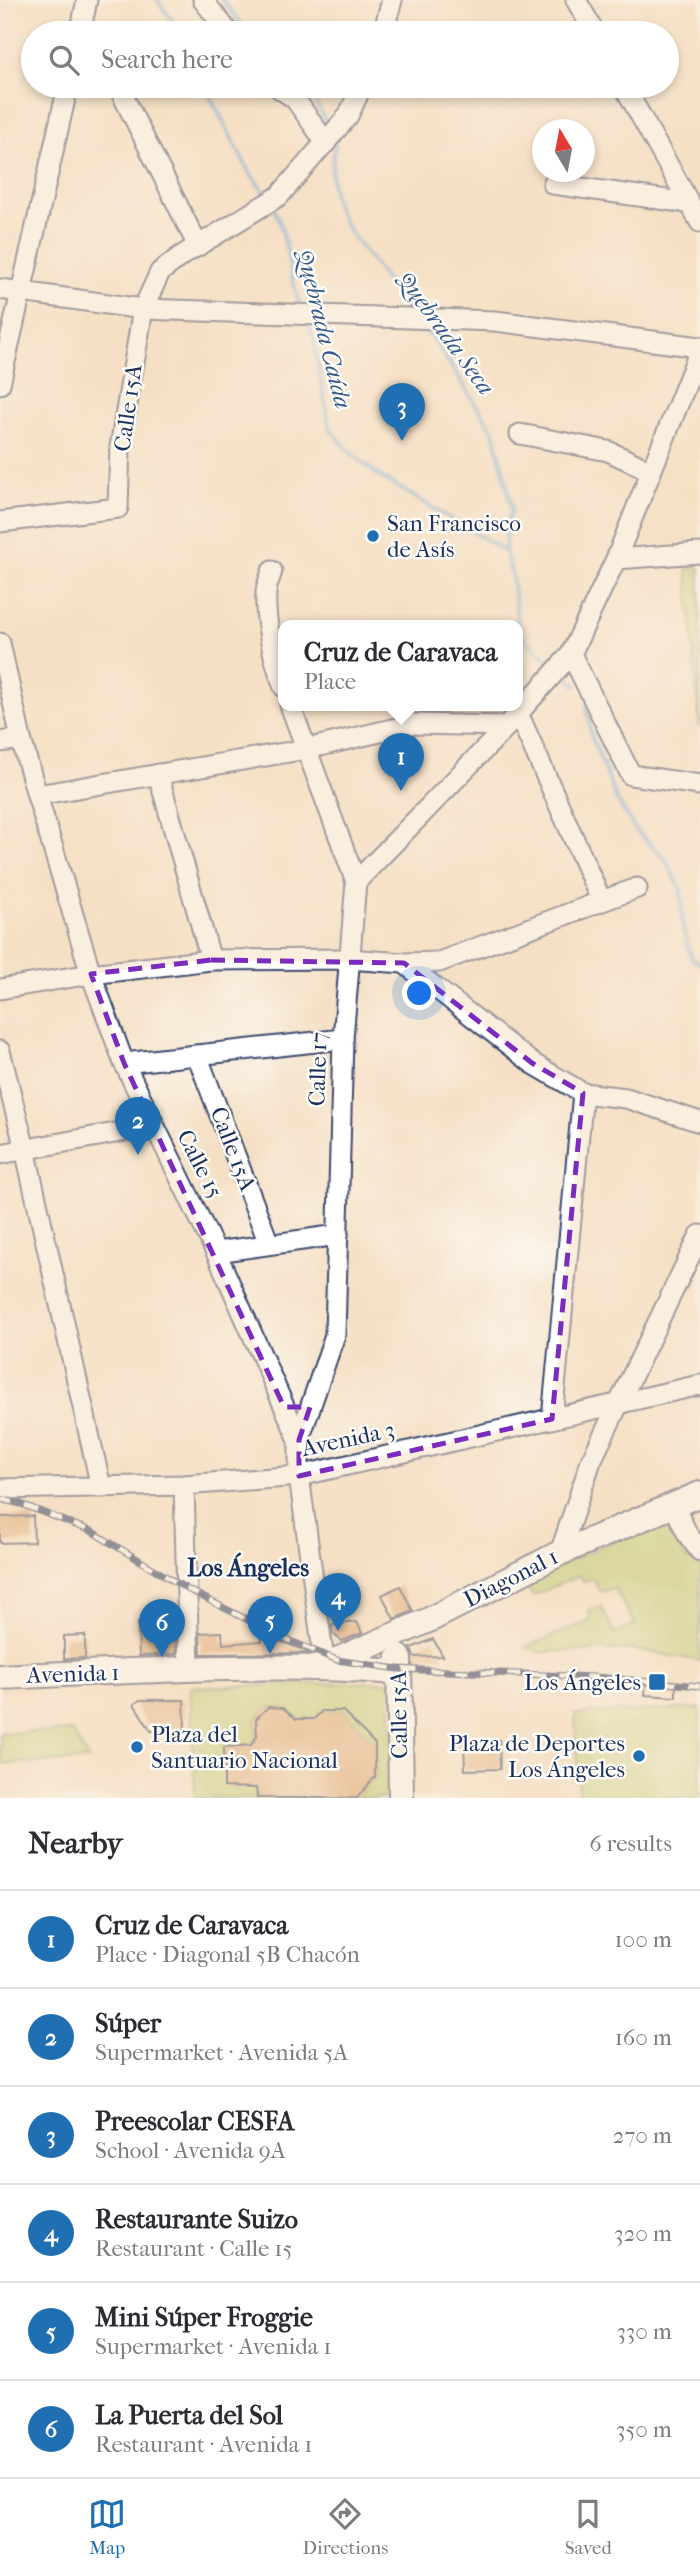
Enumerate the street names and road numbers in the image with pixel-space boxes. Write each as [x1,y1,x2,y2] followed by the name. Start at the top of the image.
[109,362,148,453] street label: Calle 15A
[303,1031,333,1107] street label: Calle 17
[205,1103,262,1196] street label: Calle 15A
[171,1125,229,1203] street label: Calle 15
[298,1416,397,1462] street label: Avenida 3
[459,1543,563,1613] street label: Diagonal 1
[25,1659,120,1689] street label: Avenida 1
[385,1670,413,1759] street label: Calle 15A

